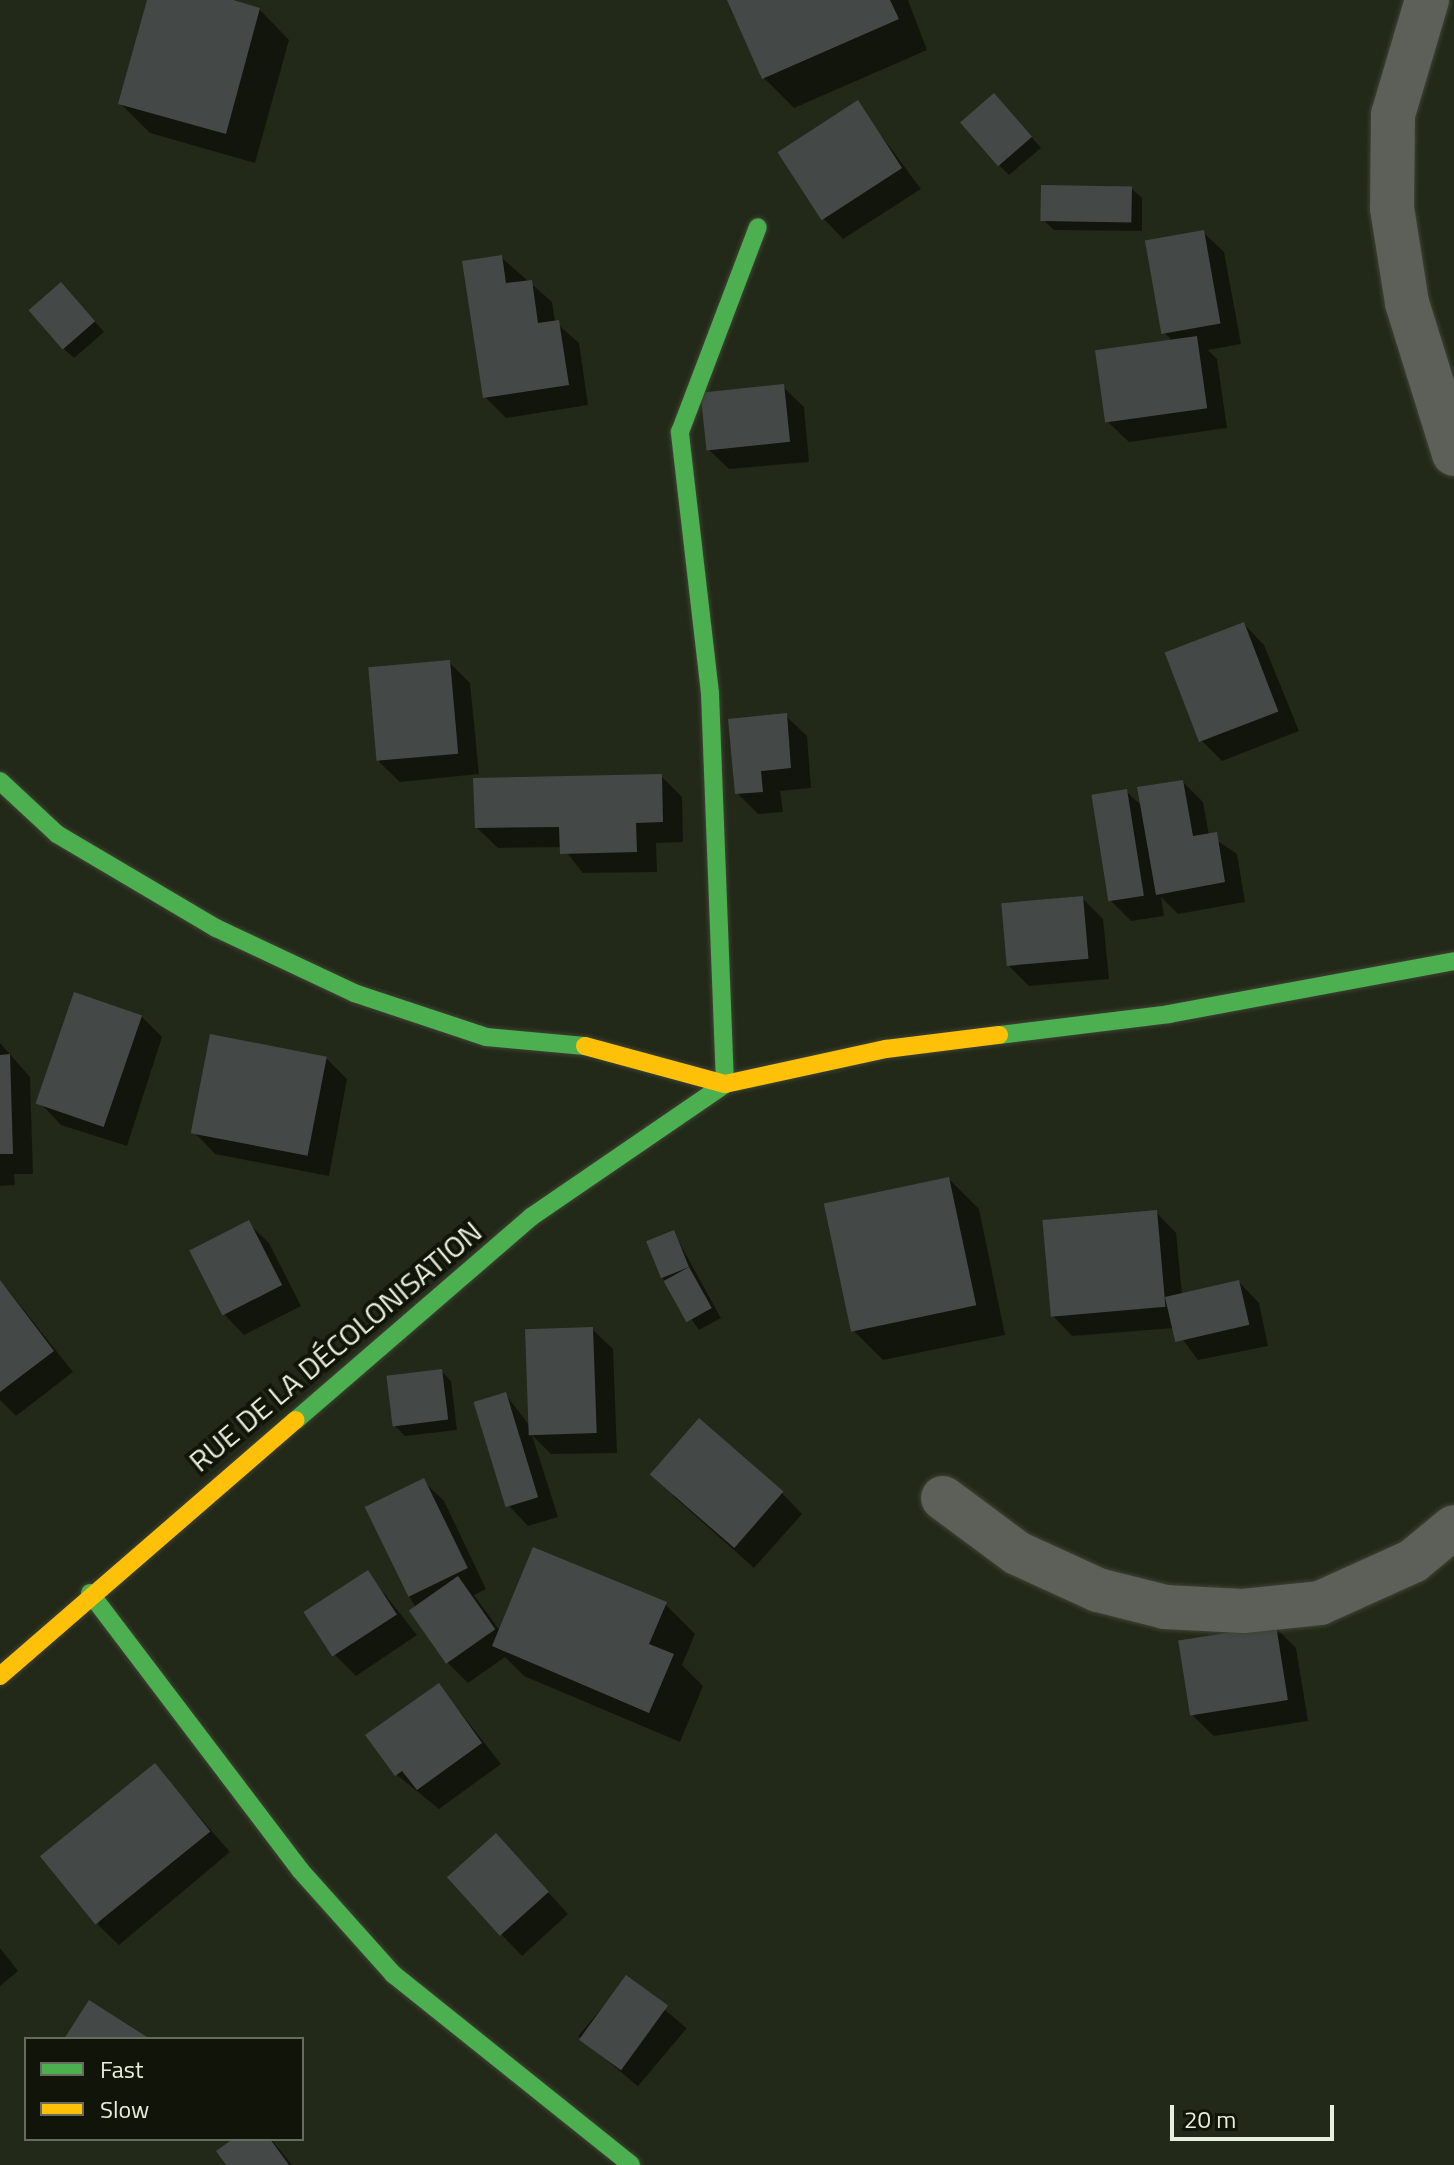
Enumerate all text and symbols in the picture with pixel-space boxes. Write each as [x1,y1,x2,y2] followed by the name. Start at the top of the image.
[181,1213,489,1479] street label: RUE DE LA DÉCOLONISATION
[24,2037,304,2141] legend
[100,2051,143,2087] text: Fast
[1174,2089,1338,2139] scale bar
[100,2091,149,2127] text: Slow
[1184,2101,1236,2137] text: 20 m

